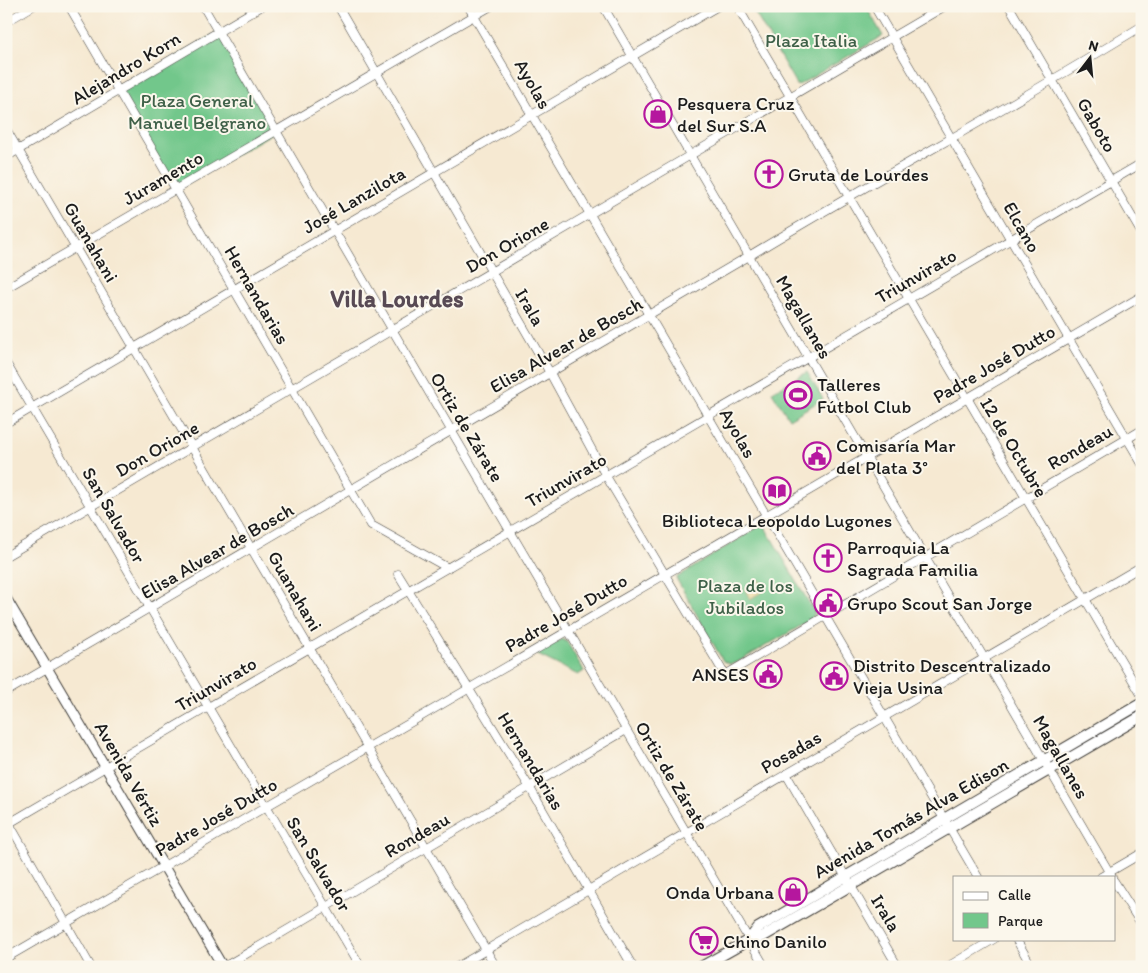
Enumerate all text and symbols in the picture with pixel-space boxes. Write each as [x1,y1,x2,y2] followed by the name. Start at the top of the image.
[67,26,185,110] street label: Alejandro Korn
[765,29,857,52] park label: Plaza Italia
[1066,32,1116,82] north arrow
[1087,37,1100,55] text: N
[510,55,556,113] street label: Ayolas
[128,89,266,134] park label: Plaza General Manuel Belgrano
[677,92,795,137] place label: Pesquera Cruz del Sur S.A
[1072,94,1122,156] street label: Gaboto
[643,99,673,129] shop icon: Pesquera Cruz del Sur S.A
[119,146,207,210] street label: Juramento
[754,159,784,189] church icon: Gruta de Lourdes
[299,161,409,239] street label: José Lanzilota
[788,163,929,186] place label: Gruta de Lourdes
[59,198,123,286] street label: Guanahani
[998,198,1046,256] street label: Elcano
[461,212,553,278] street label: Don Orione
[219,241,295,349] street label: Hernandarias
[871,244,961,308] street label: Triunvirato
[771,271,837,363] street label: Magallanes
[330,284,464,313] district label: Villa Lourdes
[510,284,550,330] street label: Irala
[486,292,646,398] street label: Elisa Alvear de Bosch
[929,320,1059,408] street label: Padre José Dutto
[425,368,509,486] street label: Ortiz de Zárate
[817,373,911,418] place label: Talleres Fútbol Club
[783,380,813,410] sports icon: Talleres Fútbol Club
[975,393,1053,501] street label: 12 de Octubre
[715,404,761,462] street label: Ayolas
[111,416,203,482] street label: Don Orione
[1043,419,1117,475] street label: Rondeau
[836,434,956,479] place label: Comisaría Mar del Plata 3°
[802,441,832,471] public building icon: Comisaría Mar del Plata 3°
[521,448,611,512] street label: Triunvirato
[77,463,151,568] street label: San Salvador
[762,476,792,506] library icon: Biblioteca Leopoldo Lugones
[137,498,297,604] street label: Elisa Alvear de Bosch
[662,509,892,532] place label: Biblioteca Leopoldo Lugones
[847,536,978,581] place label: Parroquia La Sagrada Familia
[813,543,843,573] church icon: Parroquia La Sagrada Familia
[263,547,327,635] street label: Guanahani
[501,569,631,657] street label: Padre José Dutto
[697,574,793,619] park label: Plaza de los Jubilados
[813,588,843,618] public building icon: Grupo Scout San Jorge
[847,592,1032,615] place label: Grupo Scout San Jorge
[171,652,261,716] street label: Triunvirato
[853,654,1051,699] place label: Distrito Descentralizado Vieja Usina
[753,659,783,689] public building icon: ANSES
[819,661,849,691] public building icon: Distrito Descentralizado Vieja Usina
[692,663,749,686] place label: ANSES
[493,708,569,814] street label: Hernandarias
[1028,711,1094,803] street label: Magallanes
[630,717,714,835] street label: Ortiz de Zárate
[90,718,168,831] street label: Avenida Vértiz
[757,725,825,779] street label: Posadas
[809,753,1013,883] street label: Avenida Tomás Alva Edison
[151,773,281,861] street label: Padre José Dutto
[380,807,454,863] street label: Rondeau
[282,812,357,917] street label: San Salvador
[953,876,1116,940] legend
[778,877,808,907] shop icon: Onda Urbana
[666,881,774,904] place label: Onda Urbana
[998,886,1031,904] text: Calle
[866,890,906,936] street label: Irala
[998,912,1043,930] text: Parque
[689,926,719,956] supermarket icon: Chino Danilo
[723,930,827,953] place label: Chino Danilo

